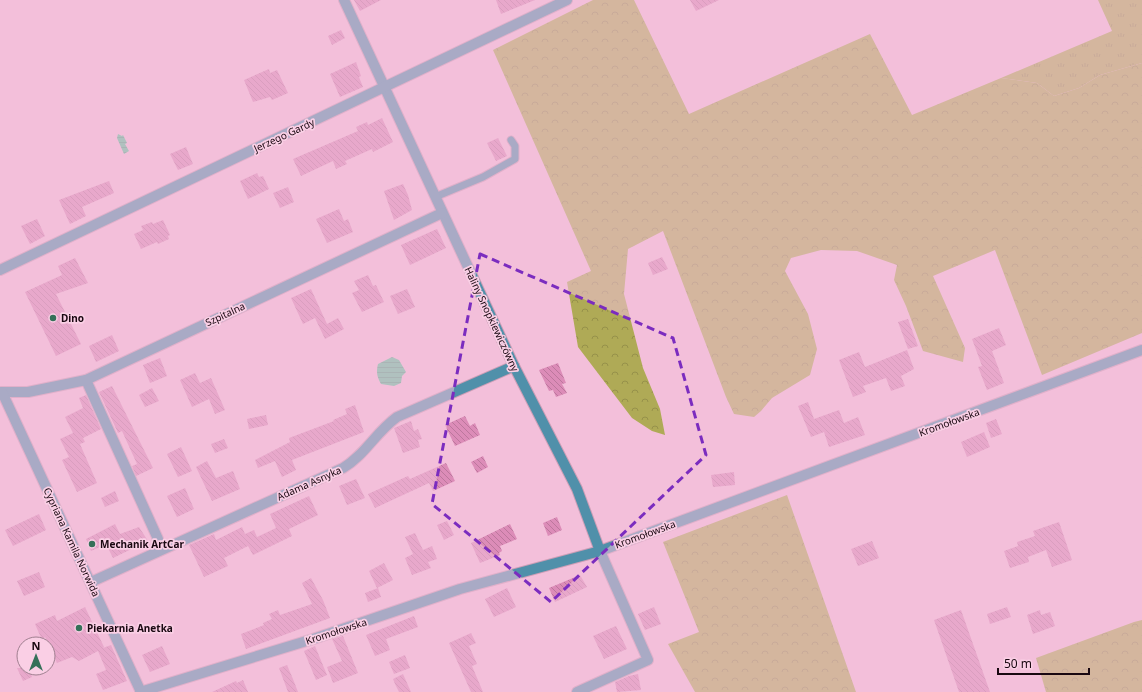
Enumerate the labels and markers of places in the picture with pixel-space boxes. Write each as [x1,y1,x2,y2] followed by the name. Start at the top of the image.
[61,311,84,325] place label: Dino
[48,313,58,323] marker: Dino
[100,537,184,551] place label: Mechanik ArtCar
[87,539,97,549] marker: Mechanik ArtCar
[87,621,173,635] place label: Piekarnia Anetka
[74,623,84,633] marker: Piekarnia Anetka

